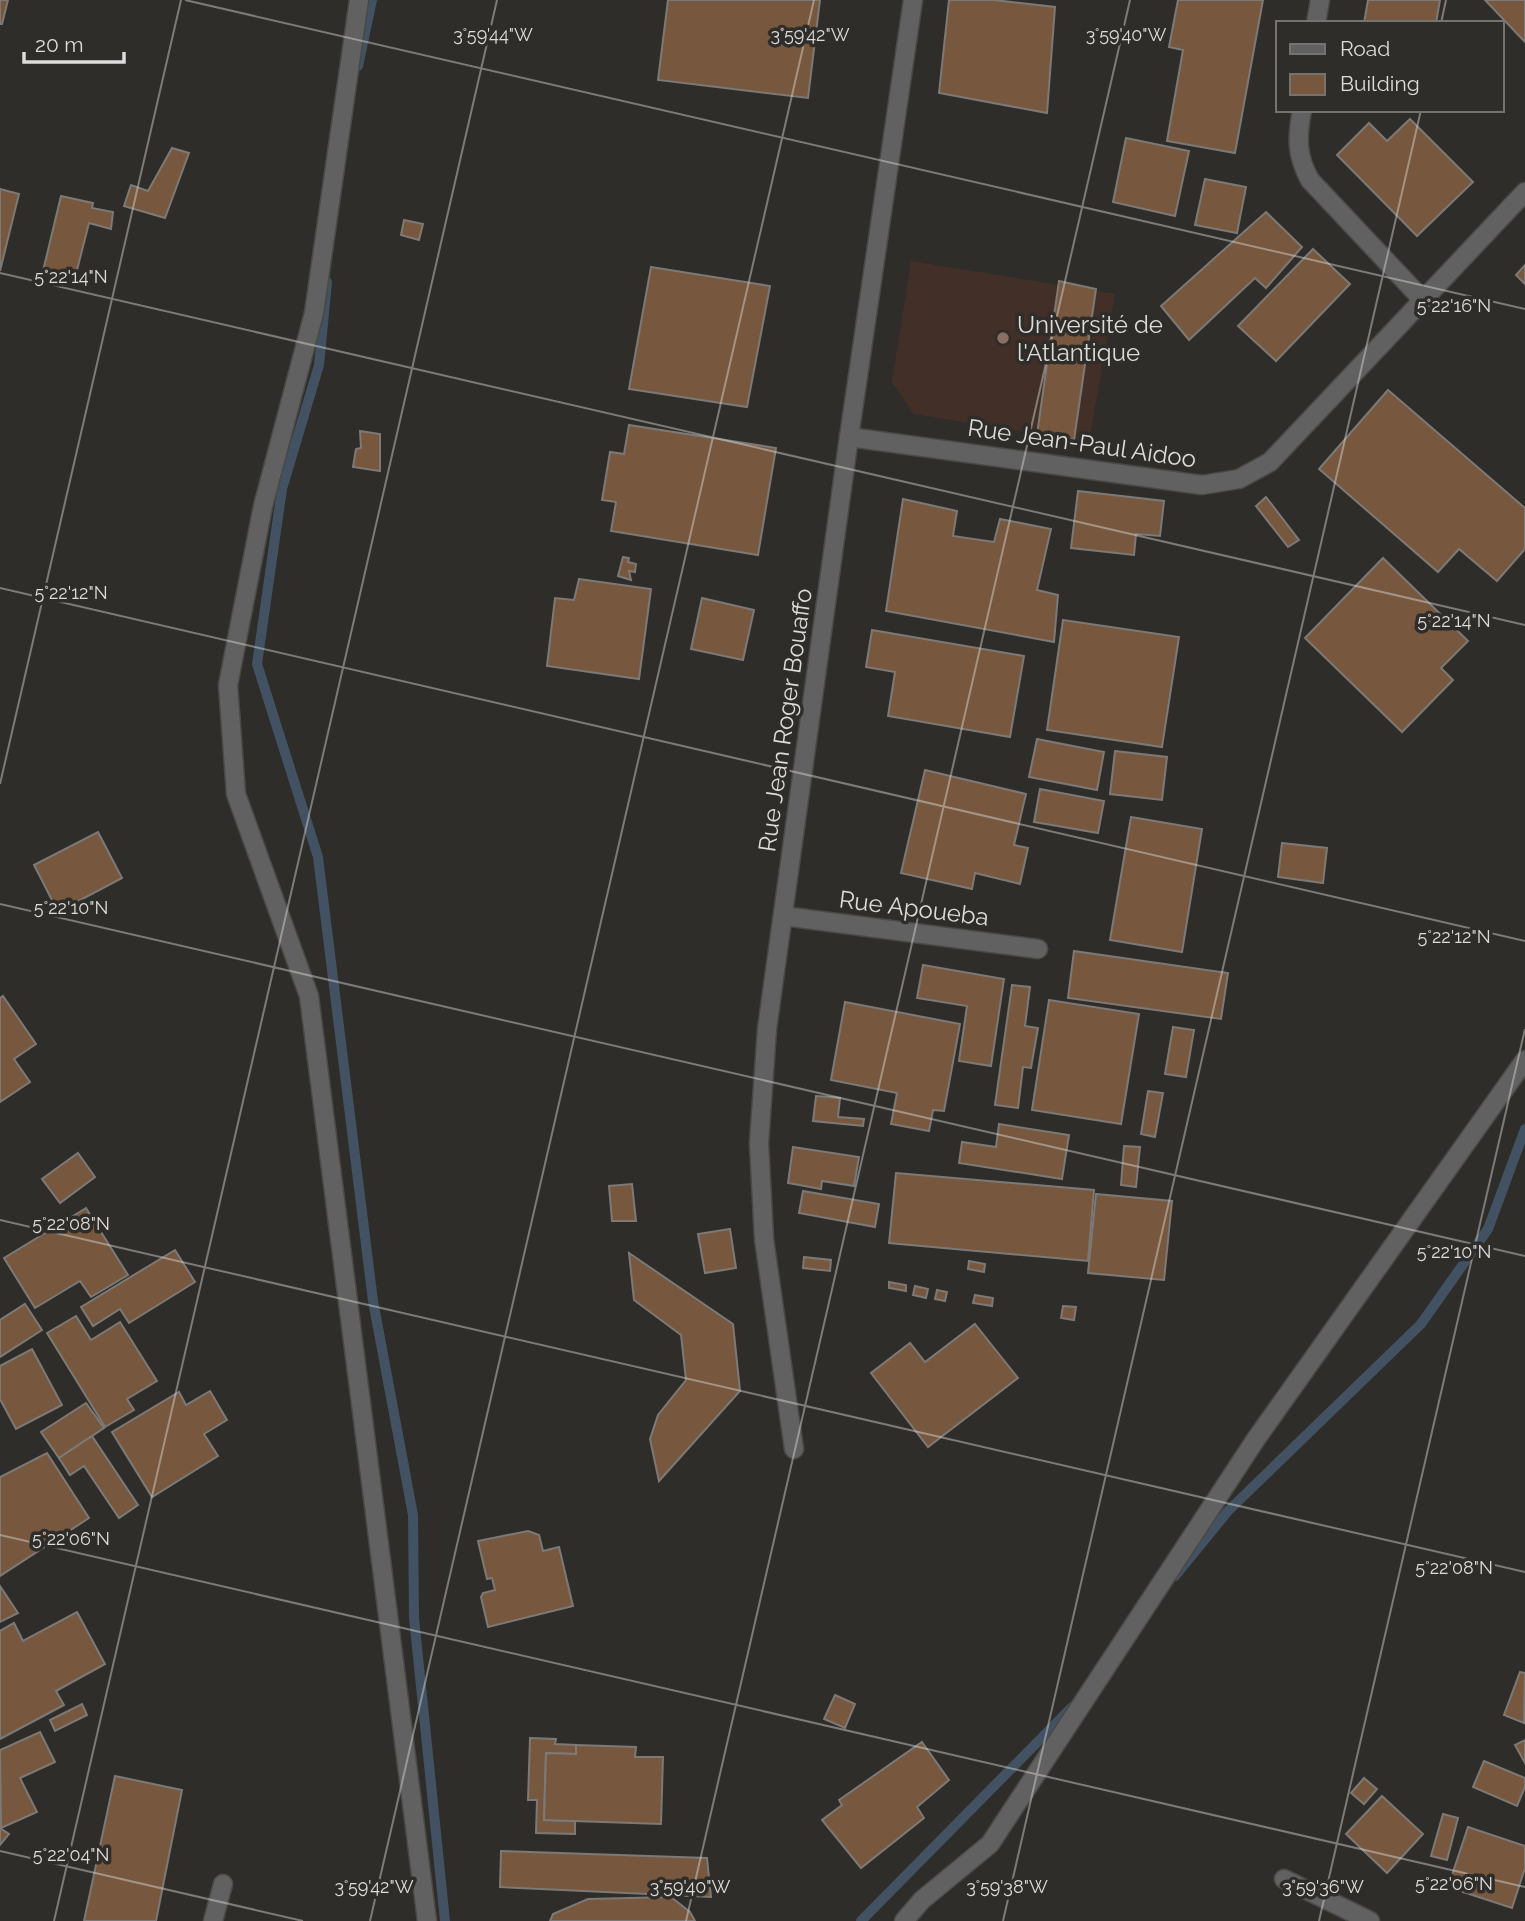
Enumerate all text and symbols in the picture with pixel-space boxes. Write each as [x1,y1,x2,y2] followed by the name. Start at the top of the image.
[24,21,124,65] scale bar
[1276,21,1504,112] legend
[453,24,533,45] text: 3°59'44"W
[770,24,850,45] text: 3°59'42"W
[1086,24,1167,45] text: 3°59'40"W
[35,32,83,57] text: 20 m
[1340,36,1390,61] text: Road
[1340,71,1420,96] text: Building
[34,266,108,287] text: 5°22'14"N
[1417,295,1491,316] text: 5°22'16"N
[1017,310,1163,367] place label: Université de l'Atlantique
[995,330,1011,346] marker: Université de l'Atlantique
[966,413,1198,473] street label: Rue Jean-Paul Aidoo
[34,582,108,603] text: 5°22'12"N
[752,586,818,854] street label: Rue Jean Roger Bouaffo
[1417,610,1491,631] text: 5°22'14"N
[837,884,991,932] street label: Rue Apoueba
[34,897,108,918] text: 5°22'10"N
[1417,926,1491,947] text: 5°22'12"N
[32,1213,110,1234] text: 5°22'08"N
[1417,1241,1491,1262] text: 5°22'10"N
[32,1528,110,1549] text: 5°22'06"N
[1415,1557,1493,1578] text: 5°22'08"N
[33,1844,109,1865] text: 5°22'04"N
[1415,1873,1493,1894] text: 5°22'06"N
[334,1876,414,1897] text: 3°59'42"W
[650,1876,731,1897] text: 3°59'40"W
[966,1876,1048,1897] text: 3°59'38"W
[1282,1876,1364,1897] text: 3°59'36"W

